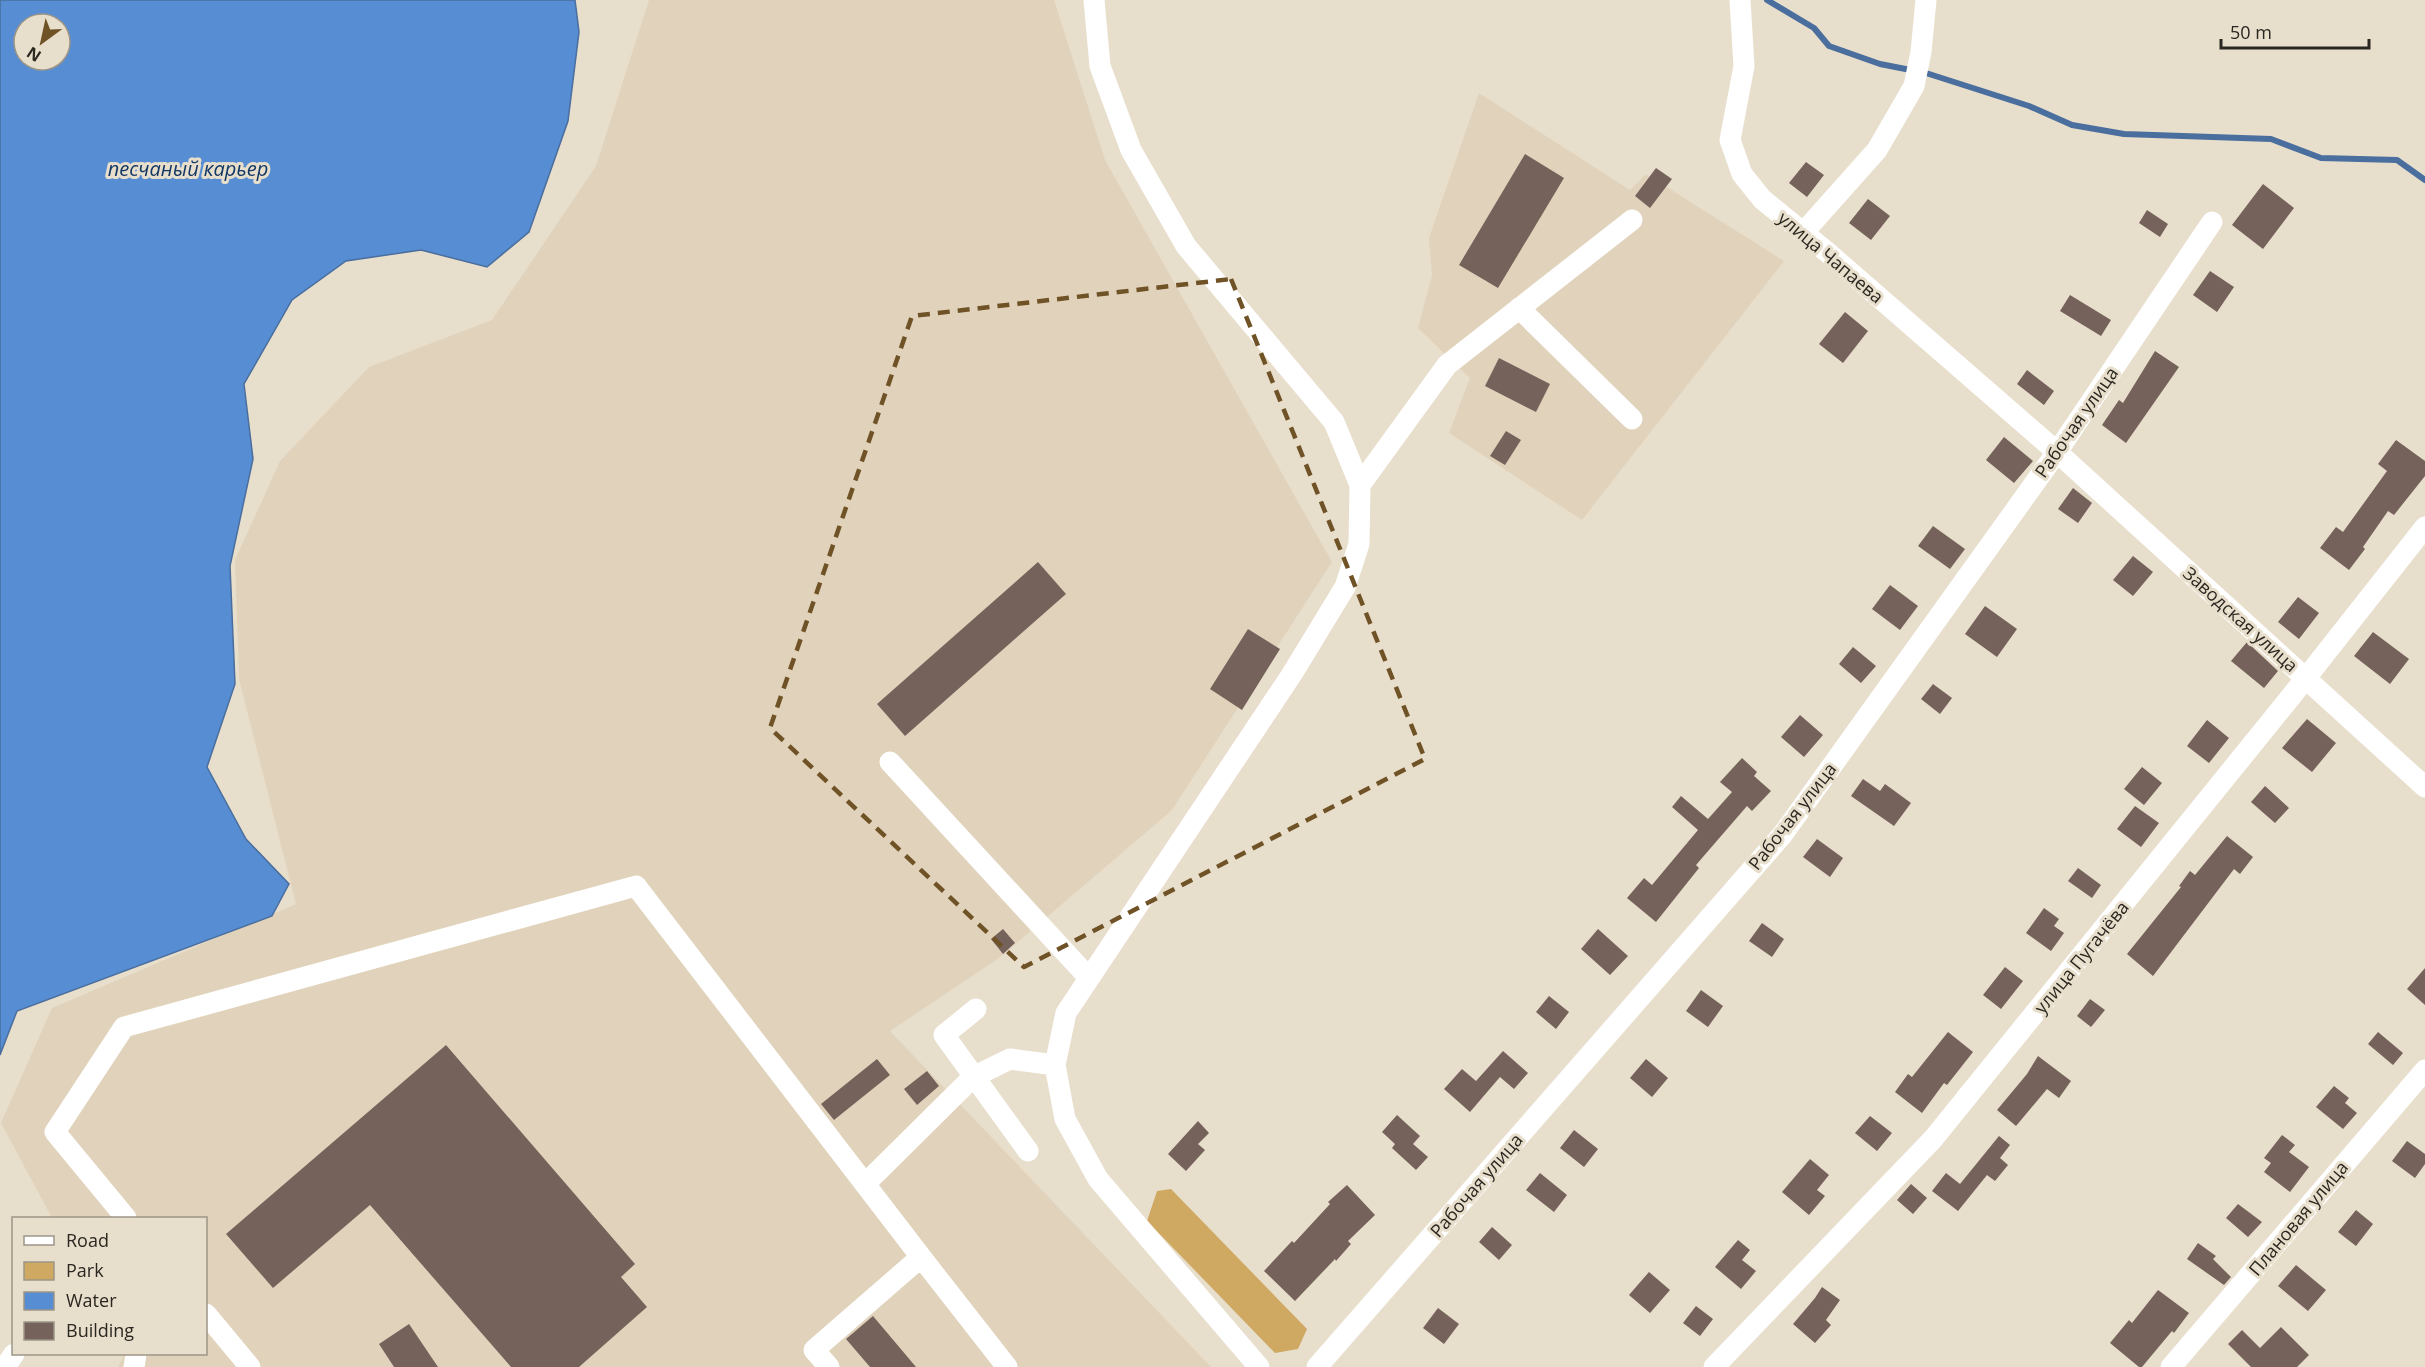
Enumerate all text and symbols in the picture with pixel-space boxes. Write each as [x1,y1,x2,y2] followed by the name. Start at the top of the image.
[12,12,72,72] north arrow
[2221,12,2370,50] scale bar
[2230,20,2272,44] text: 50 m
[22,42,45,67] text: N
[108,155,268,182] water label: песчаный карьер
[1773,206,1889,308] street label: улица Чапаева
[2029,362,2123,482] street label: Рабочая улица
[2178,561,2304,677] street label: Заводская улица
[1743,757,1841,875] street label: Рабочая улица
[2028,896,2134,1018] street label: улица Пугачёва
[1424,1128,1528,1242] street label: Рабочая улица
[2243,1156,2353,1280] street label: Плановая улица
[12,1217,207,1355] legend
[66,1228,109,1252] text: Road
[66,1258,104,1282] text: Park
[66,1288,117,1312] text: Water
[66,1318,134,1342] text: Building

